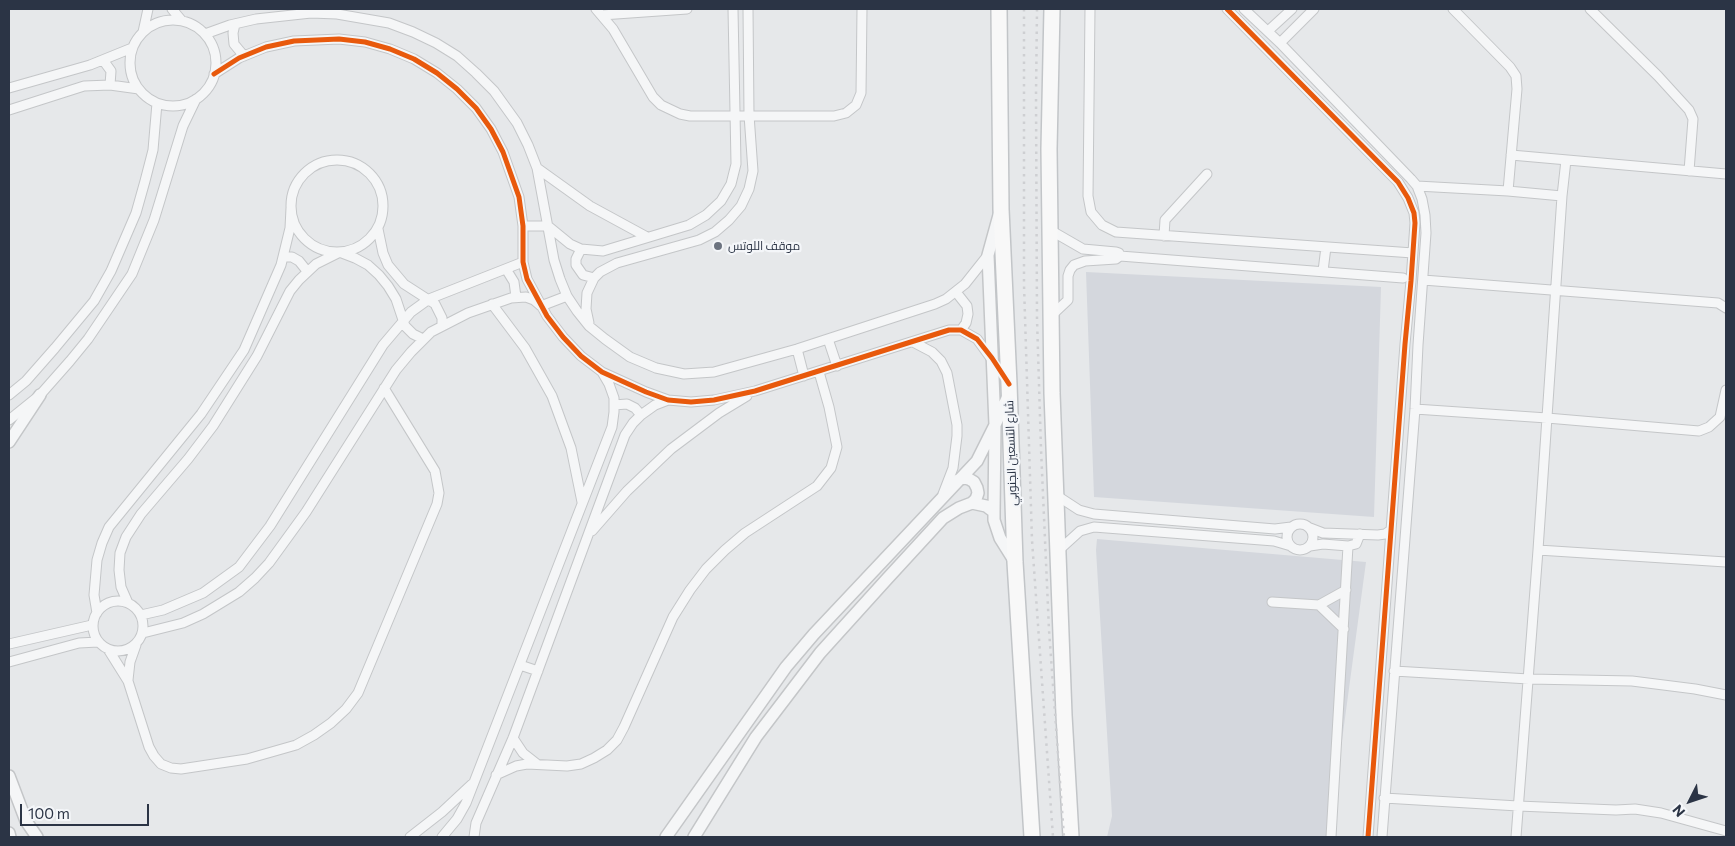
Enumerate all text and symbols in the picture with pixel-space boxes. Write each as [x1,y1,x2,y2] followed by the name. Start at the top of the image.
[728,239,800,253] place label: موقف اللوتس
[712,240,724,252] marker: موقف اللوتس
[1002,400,1020,506] street label: شارع التسعين الجنوبي
[1665,776,1715,826] north arrow
[22,794,151,826] scale bar
[1668,802,1688,821] text: N
[28,804,70,822] text: 100 m

